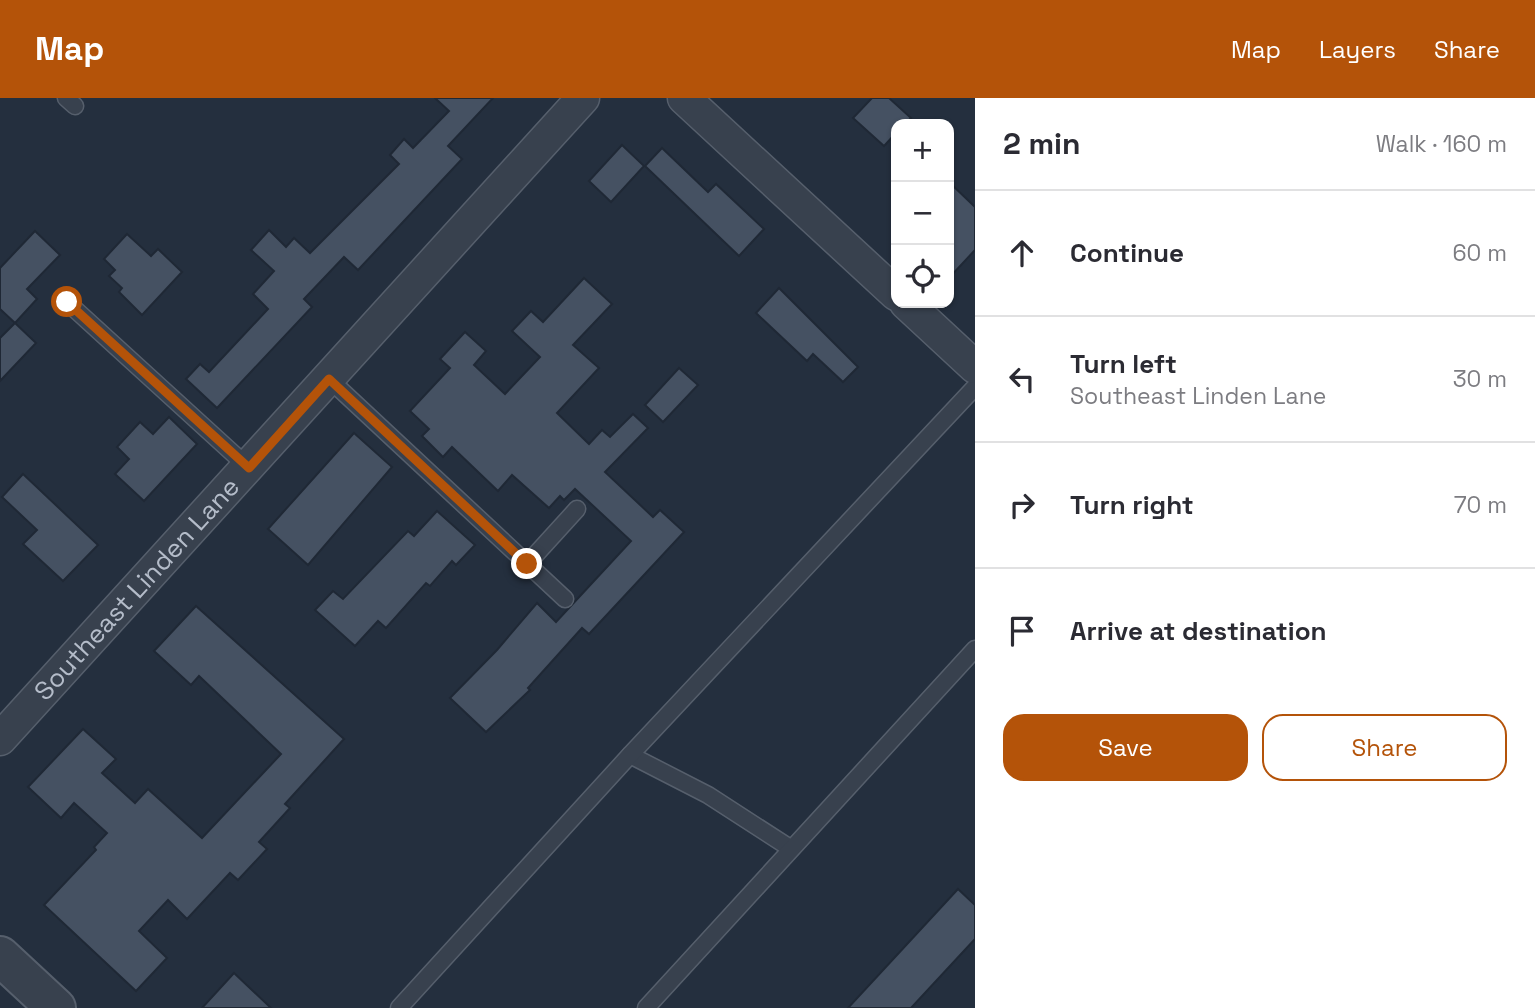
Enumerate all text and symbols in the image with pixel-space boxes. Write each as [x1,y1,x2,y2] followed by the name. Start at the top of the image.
[35,28,104,70] text: Map
[1231,34,1281,65] text: Map
[1319,34,1396,65] text: Layers
[1434,34,1500,65] text: Share
[891,119,954,308] map controls
[891,119,954,182] button: +
[1003,124,1081,163] text: 2 min
[1376,129,1507,159] text: Walk · 160 m
[891,182,954,245] button: −
[1003,234,1041,272] icon: ahead
[1070,236,1184,270] text: Continue
[1452,238,1507,268] text: 60 m
[891,245,954,308] button: locate
[51,286,82,317] route start
[1070,347,1177,381] text: Turn left
[1003,360,1041,398] icon: left
[1453,364,1507,394] text: 30 m
[1070,381,1326,411] text: Southeast Linden Lane
[26,470,247,708] street label: Southeast Linden Lane
[1003,486,1041,524] icon: right
[1070,488,1194,522] text: Turn right
[1454,490,1507,520] text: 70 m
[511,548,542,579] route end
[1003,612,1041,650] icon: arrive
[1070,614,1327,648] text: Arrive at destination
[1003,714,1248,781] button: Save
[1262,714,1507,781] button: Share

